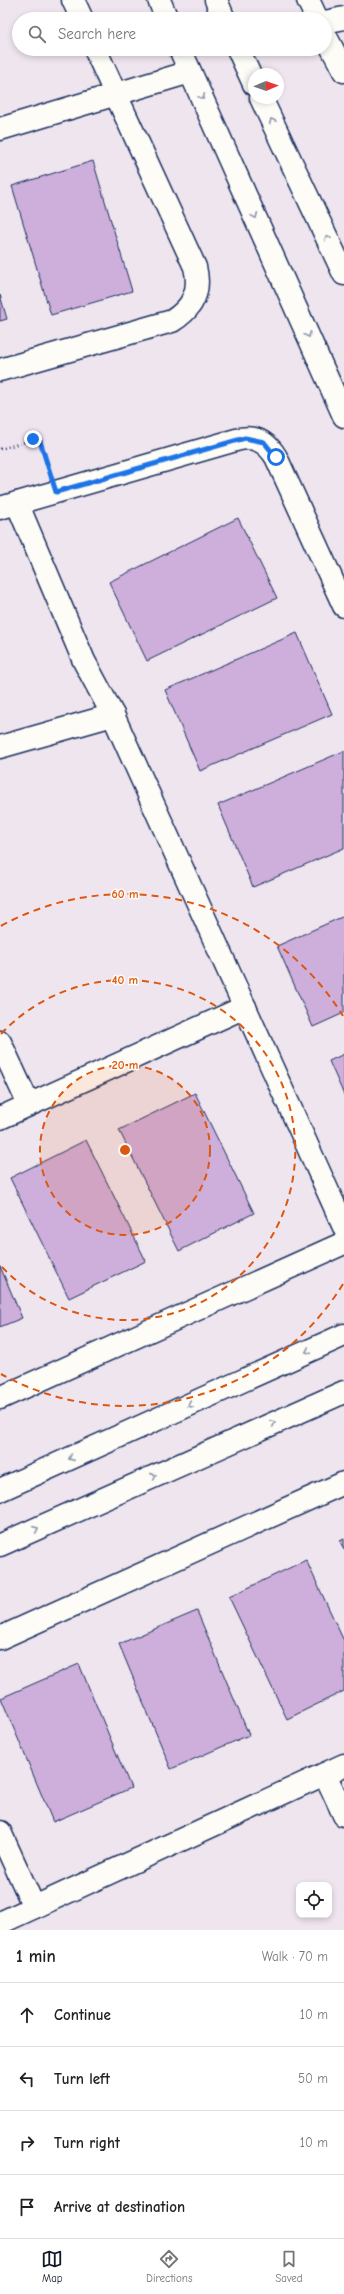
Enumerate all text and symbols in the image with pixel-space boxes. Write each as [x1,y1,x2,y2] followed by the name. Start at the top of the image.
[12,12,332,56] search box
[26,23,48,45] icon: search
[58,25,136,43] text: Search here
[248,68,284,104] north arrow
[197,93,205,101] one-way arrow
[269,118,277,125] one-way arrow
[250,212,258,220] one-way arrow
[324,235,332,243] one-way arrow
[303,331,311,338] one-way arrow
[24,430,42,448] route end
[267,448,285,466] route start
[112,887,138,901] text: 60 m
[112,973,138,987] text: 40 m
[112,1058,138,1072] text: 20 m
[118,1143,132,1157] centre of rings
[305,1346,313,1354] one-way arrow
[186,1400,193,1408] one-way arrow
[269,1420,277,1428] one-way arrow
[68,1453,76,1461] one-way arrow
[150,1473,158,1481] one-way arrow
[31,1526,39,1534] one-way arrow
[296,1882,332,1918] map controls
[296,1882,332,1918] button: locate
[16,1947,56,1966] text: 1 min
[262,1949,328,1964] text: Walk · 70 m
[16,2004,38,2026] icon: ahead
[54,2006,111,2024] text: Continue
[300,2007,328,2022] text: 10 m
[16,2068,38,2090] icon: left
[54,2070,110,2088] text: Turn left
[298,2071,328,2086] text: 50 m
[16,2132,38,2154] icon: right
[54,2134,120,2152] text: Turn right
[300,2135,328,2150] text: 10 m
[16,2196,38,2218] icon: arrive
[54,2198,185,2216] text: Arrive at destination
[41,2248,63,2285] tab: Map
[146,2248,193,2285] tab: Directions
[275,2248,303,2285] tab: Saved

